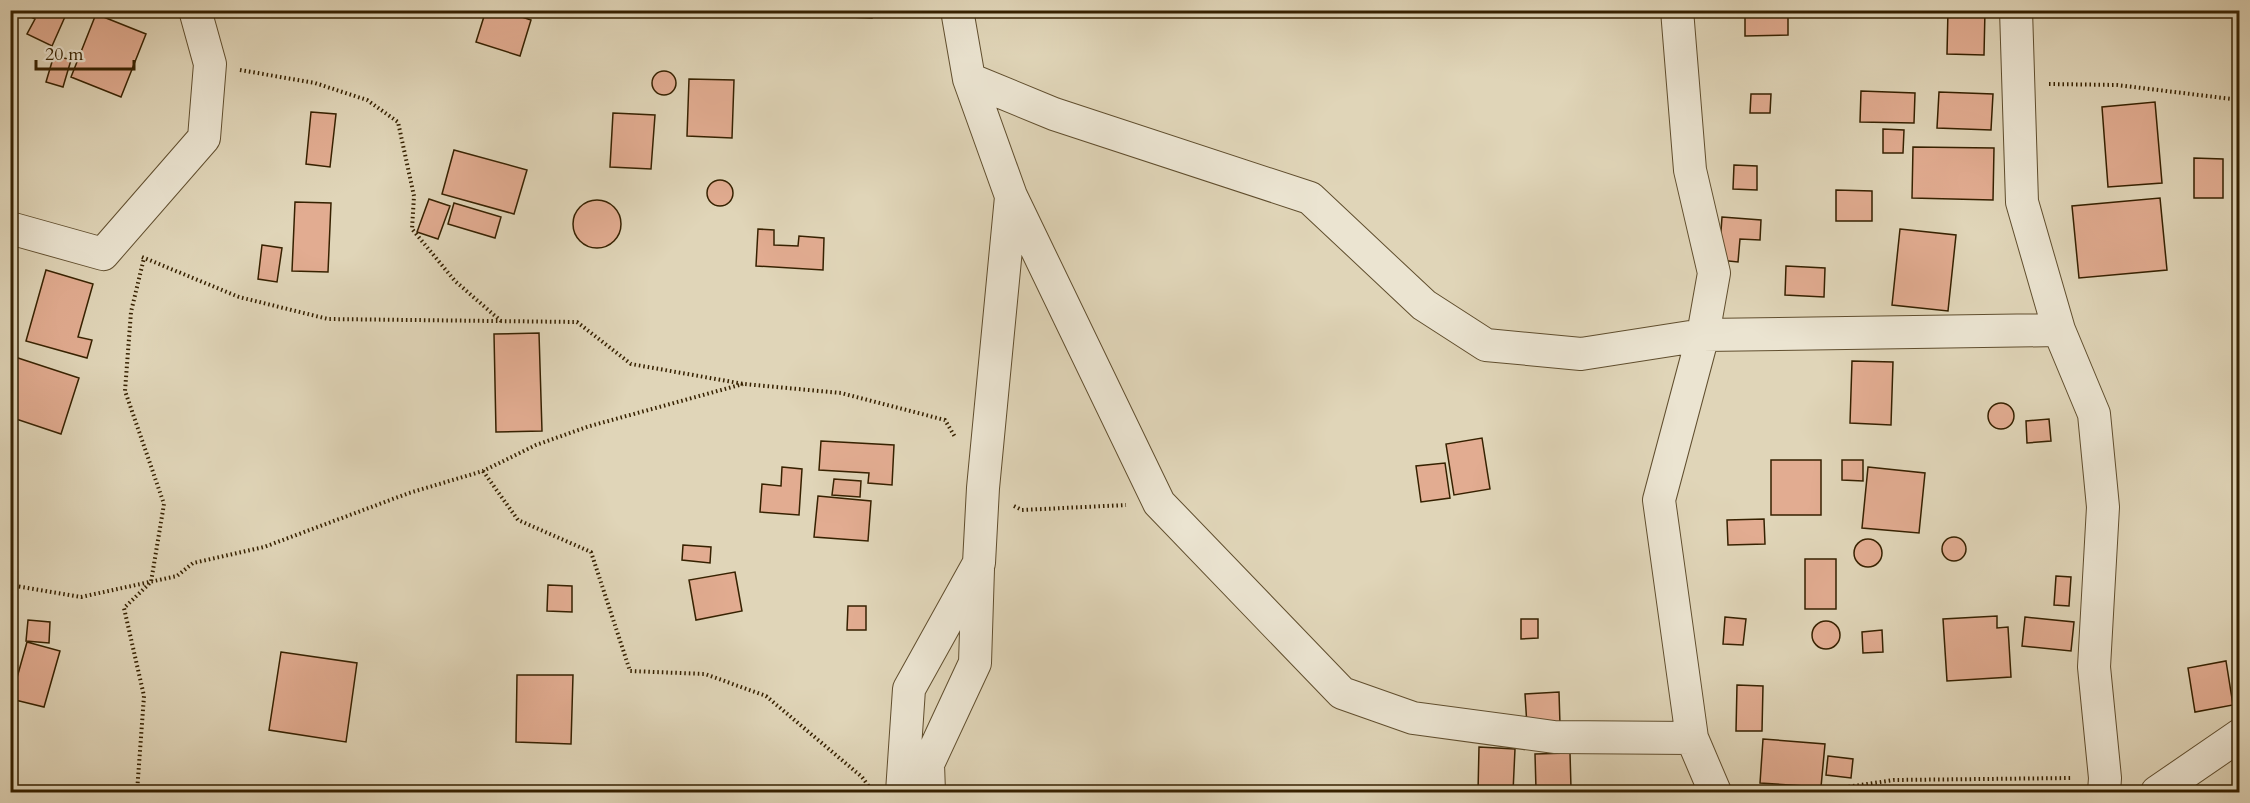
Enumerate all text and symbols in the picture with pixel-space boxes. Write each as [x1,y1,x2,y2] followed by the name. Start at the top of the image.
[36,33,134,71] scale bar
[45,42,84,67] text: 20 m

